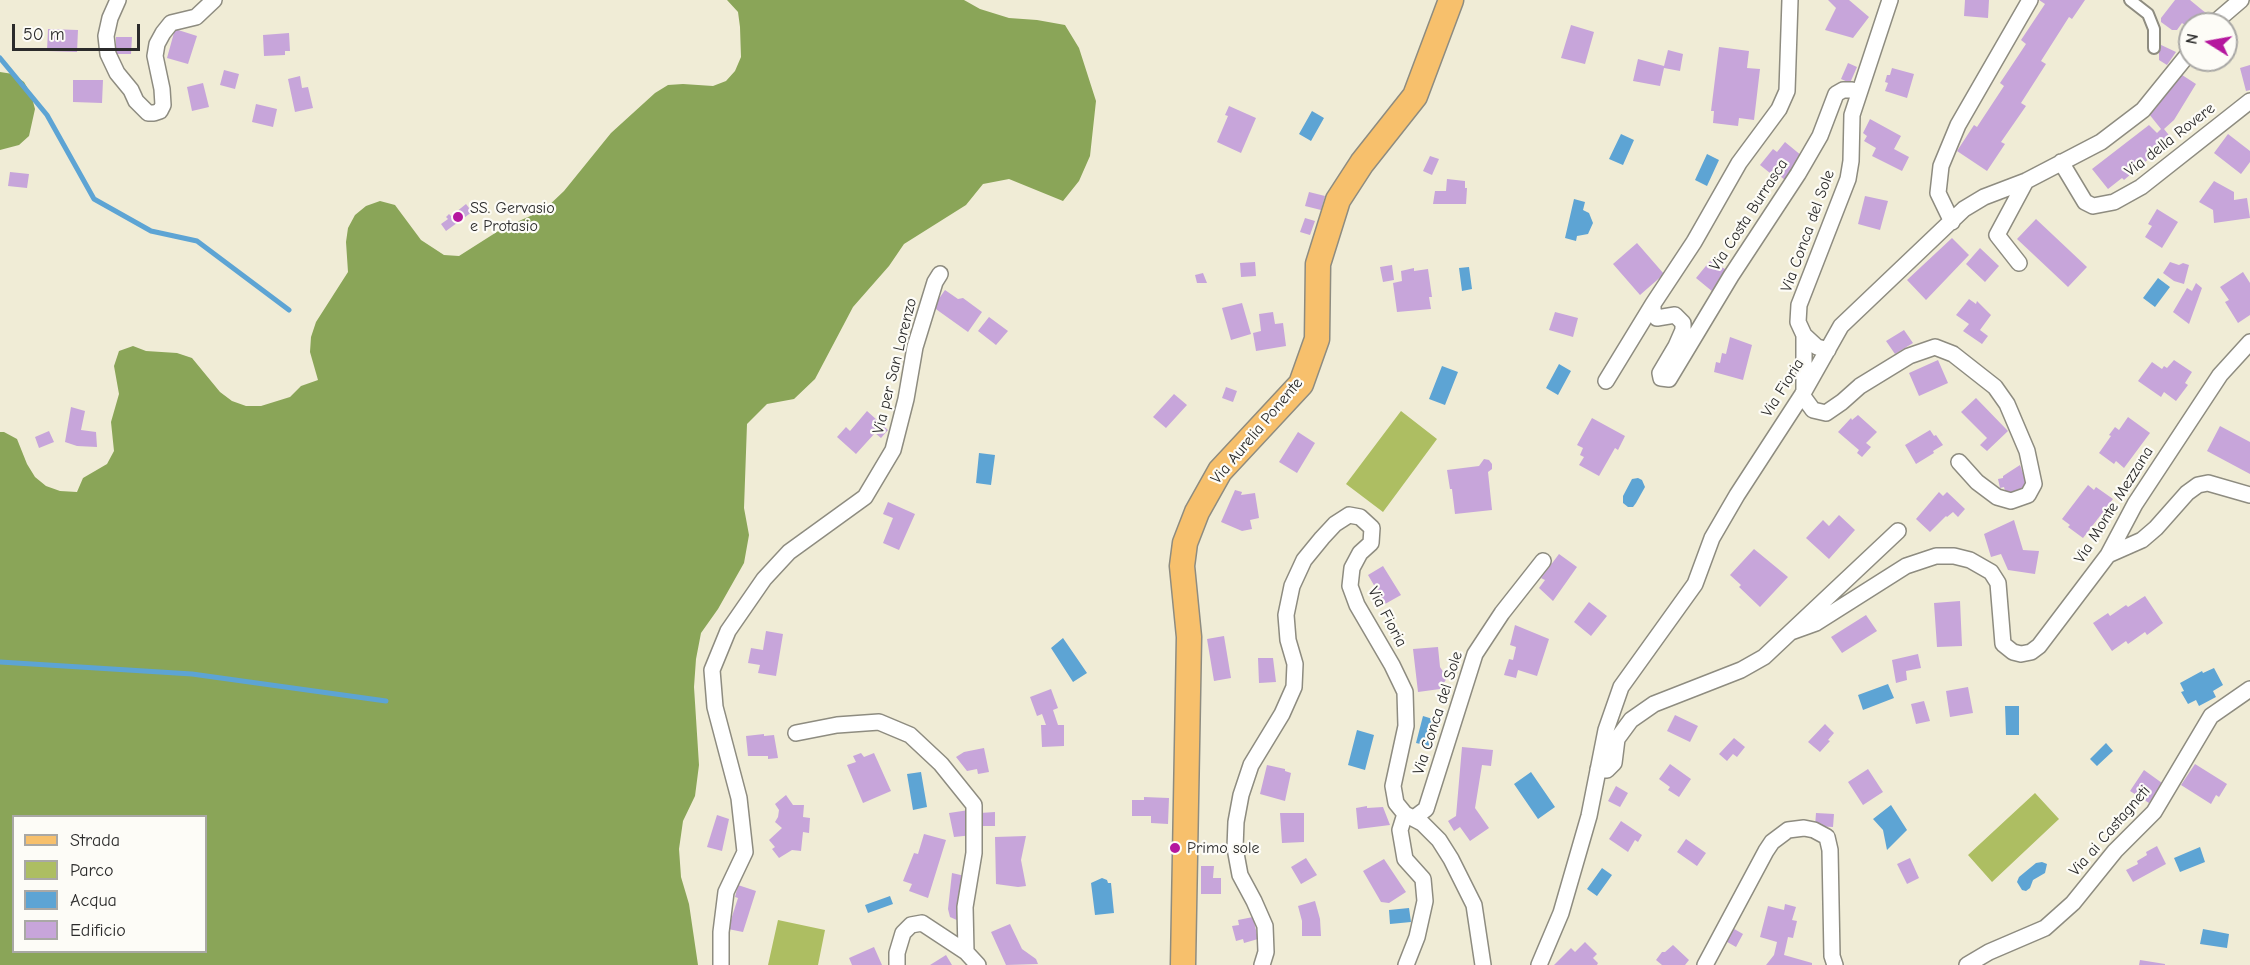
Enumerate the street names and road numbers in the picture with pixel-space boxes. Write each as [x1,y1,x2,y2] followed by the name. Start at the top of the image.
[2121,99,2219,181] street label: Via della Rovere
[1706,155,1792,275] street label: Via Costa Burrasca
[1777,167,1839,295] street label: Via Conca del Sole
[869,296,921,436] street label: Via per San Lorenzo
[1758,355,1808,421] street label: Via Fioria
[1207,374,1307,488] street label: Via Aurelia Ponente
[2070,443,2158,567] street label: Via Monte Mezzana
[1363,584,1411,650] street label: Via Fioria
[1409,649,1467,777] street label: Via Conca del Sole
[2065,782,2155,880] street label: Via ai Castagneti

